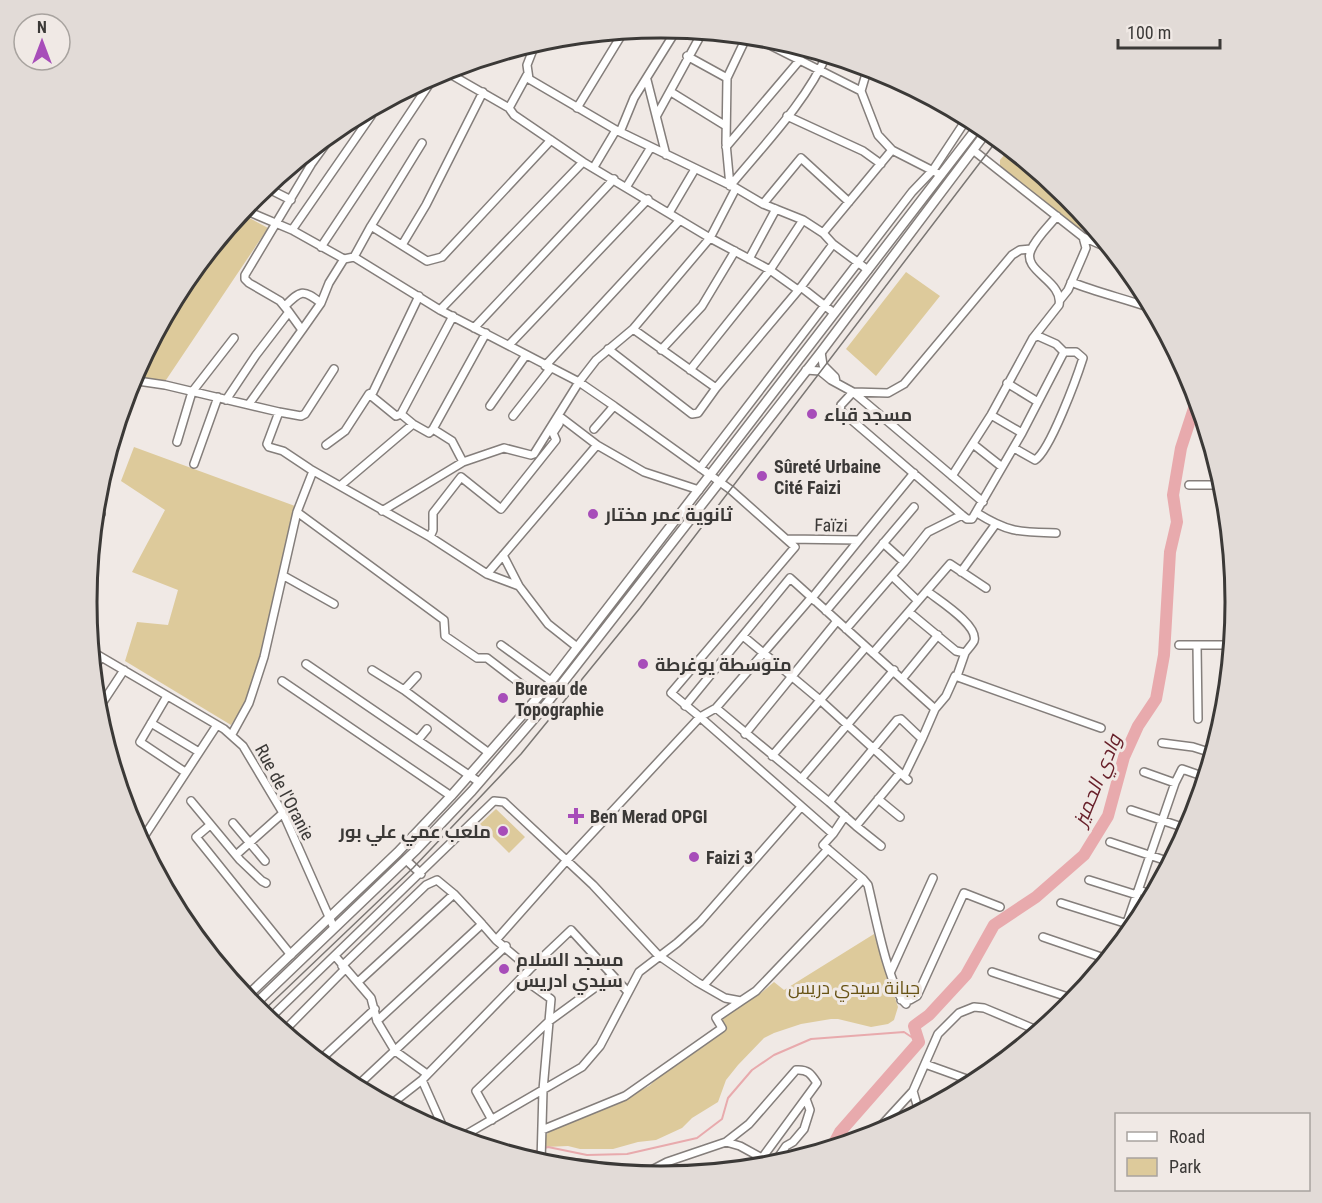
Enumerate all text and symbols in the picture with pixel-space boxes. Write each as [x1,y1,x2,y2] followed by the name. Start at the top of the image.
[12,12,72,72] north arrow
[1118,12,1220,50] scale bar
[37,18,47,37] text: N
[1127,22,1171,43] text: 100 m
[824,404,912,425] place label: مسجد قباء
[805,407,819,421] marker: مسجد قباء
[774,456,881,498] place label: Sûreté Urbaine Cité Faizi
[755,469,769,483] marker: Sûreté Urbaine Cité Faizi
[604,504,733,526] place label: ثانوية عمر مختار
[586,507,600,521] marker: ثانوية عمر مختار
[814,514,848,536] street label: Faïzi
[655,654,792,676] place label: متوسطة يوغرطة
[636,657,650,671] marker: متوسطة يوغرطة
[515,678,604,720] place label: Bureau de Topographie
[496,691,510,705] marker: Bureau de Topographie
[1067,730,1130,834] water label: وادي الحميز
[251,741,319,843] street label: Rue de l'Oranie
[590,806,708,827] place label: Ben Merad OPGI
[567,807,585,825] marker: Ben Merad OPGI
[338,821,491,847] place label: ملعب عمي علي بور
[496,824,510,838] marker: ملعب عمي علي بور
[706,847,753,868] place label: Faizi 3
[687,850,701,864] marker: Faizi 3
[516,949,624,995] place label: مسجد السلام سيدي ادريس
[497,962,511,976] marker: مسجد السلام سيدي ادريس
[788,977,920,1002] park label: جبانة سيدي دريس
[1115,1113,1310,1191] legend
[1169,1126,1205,1147] text: Road
[1169,1156,1201,1177] text: Park

